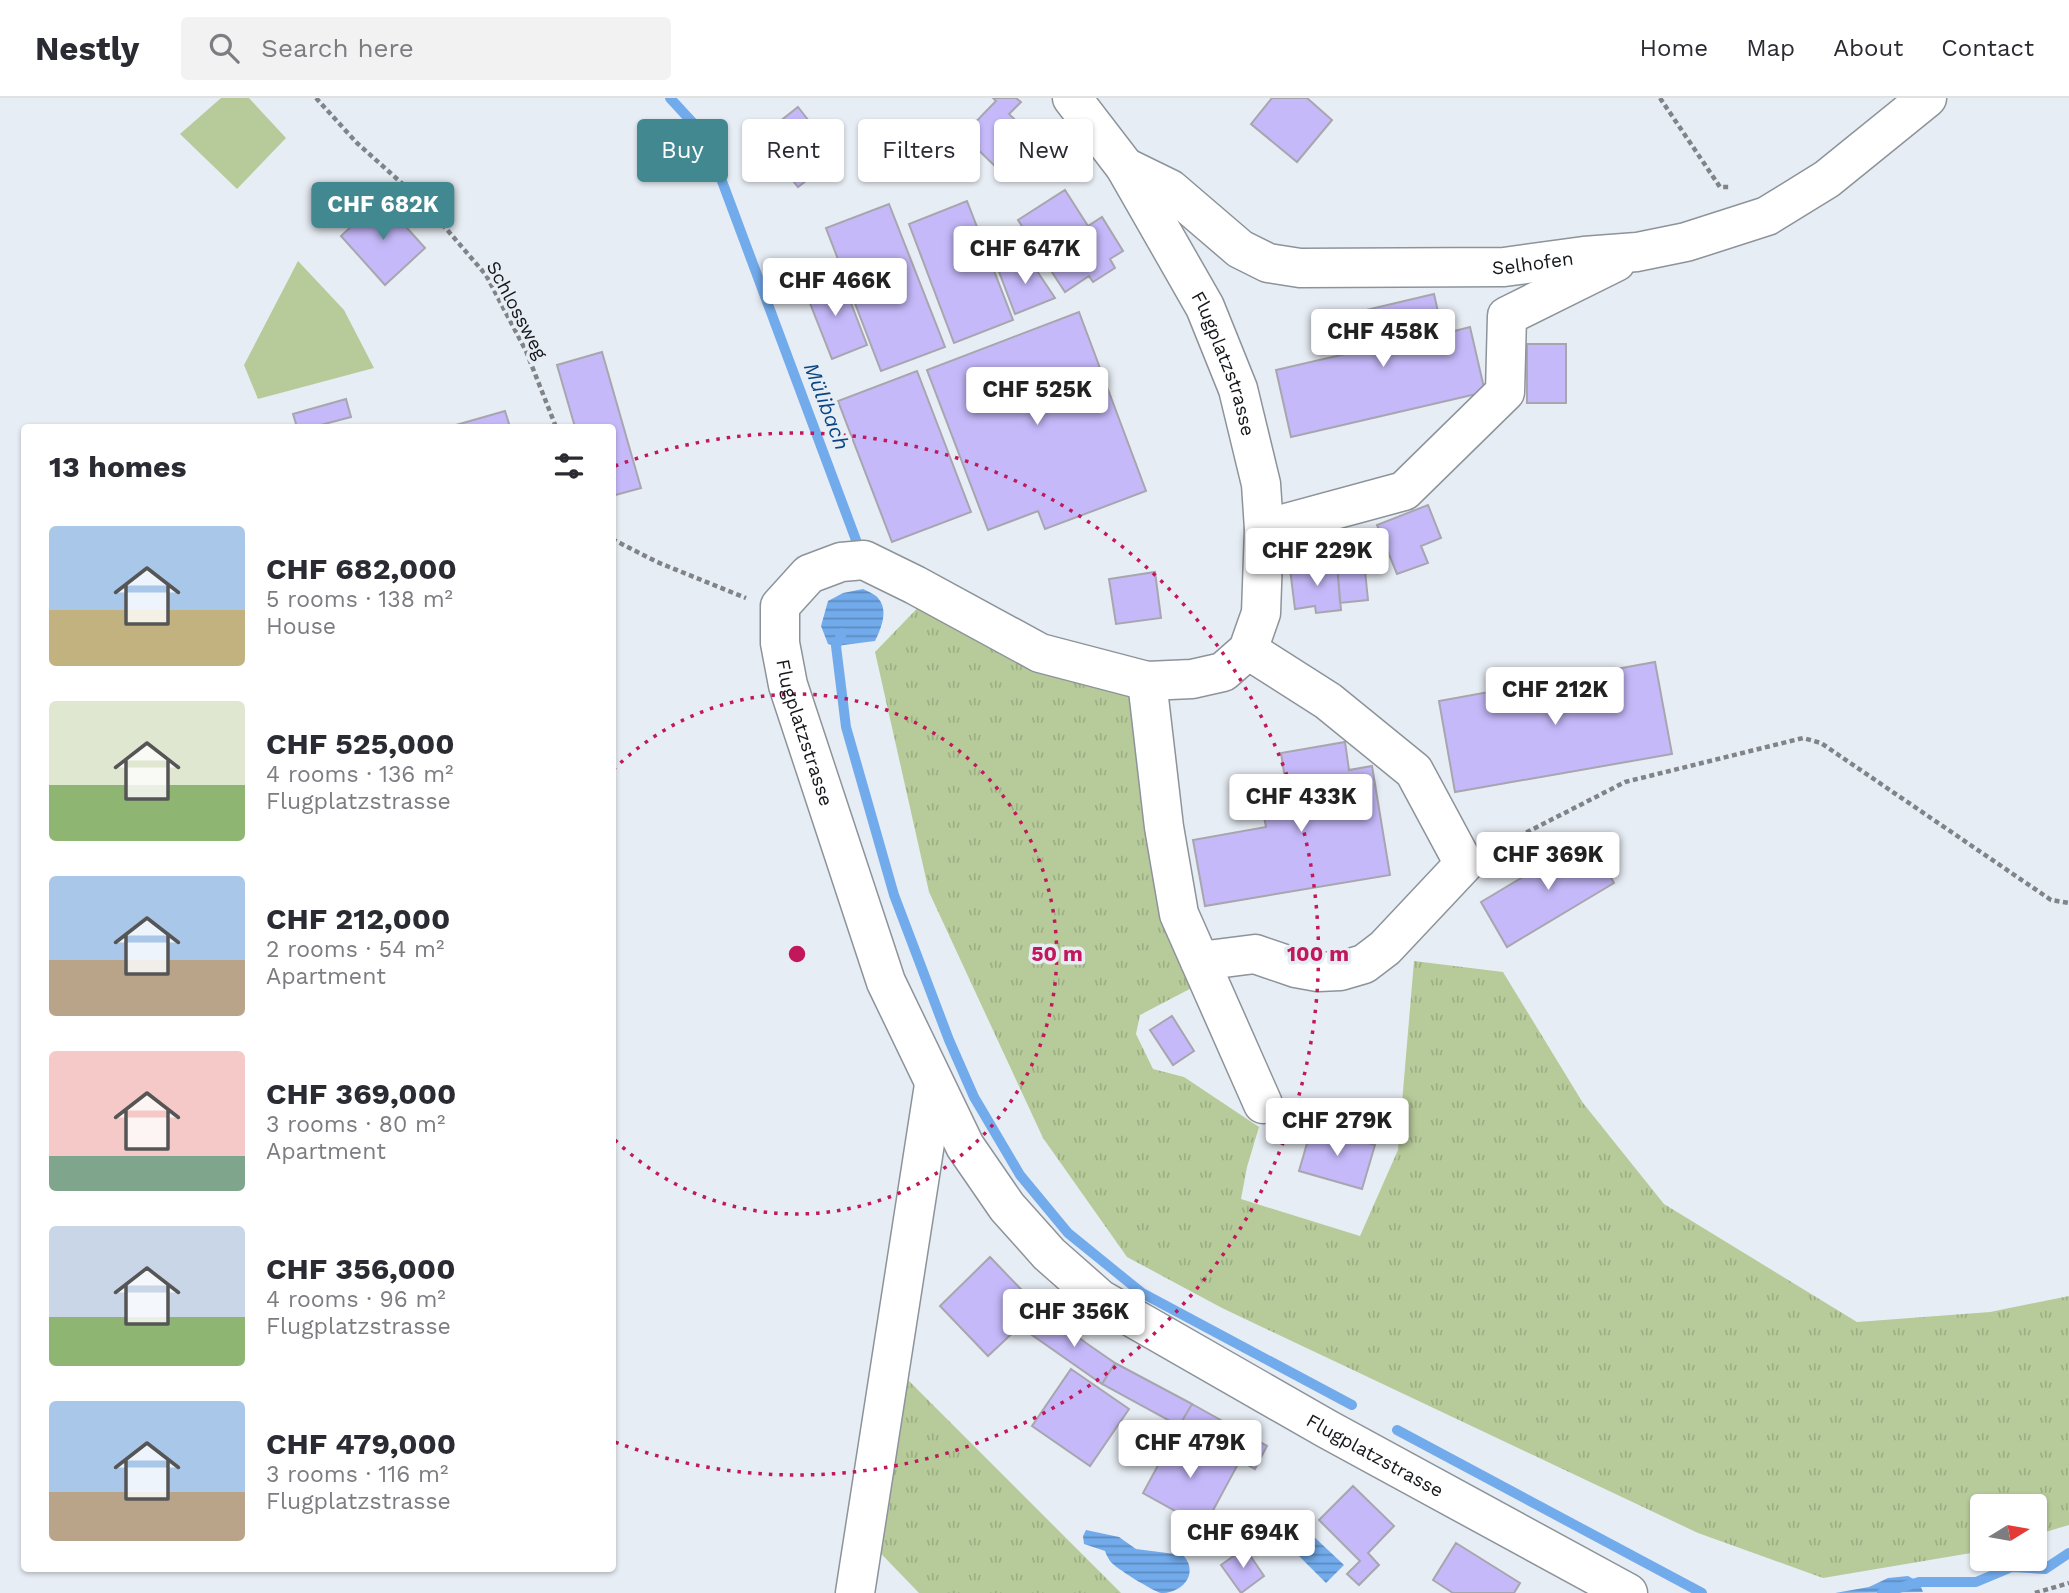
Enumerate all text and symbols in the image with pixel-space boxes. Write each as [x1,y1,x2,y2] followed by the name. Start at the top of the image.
[181,17,671,80] search box
[35,29,139,68] text: Nestly
[205,29,243,67] icon: search
[261,33,414,63] text: Search here
[1640,34,1708,62] text: Home
[1746,34,1795,62] text: Map
[1833,34,1903,62] text: About
[1941,34,2034,62] text: Contact
[637,119,728,182] chip: Buy
[742,119,844,182] chip: Rent
[858,119,980,182] chip: Filters
[994,119,1093,182] chip: New
[311,183,455,242] pin: CHF 682K
[327,191,439,218] text: CHF 682K
[953,226,1097,286] pin: CHF 647K
[970,235,1080,262] text: CHF 647K
[1492,246,1575,279] street label: Selhofen
[482,257,553,364] street label: Schlossweg
[763,258,907,318] pin: CHF 466K
[779,267,891,294] text: CHF 466K
[1187,287,1260,438] street label: Flugplatzstrasse
[1311,310,1455,369] pin: CHF 458K
[1327,318,1439,345] text: CHF 458K
[799,359,855,453] water label: Mülibach
[965,368,1109,427] pin: CHF 525K
[982,376,1092,403] text: CHF 525K
[550,447,588,485] icon: filters
[49,449,186,484] text: 13 homes
[1245,528,1389,588] pin: CHF 229K
[1262,537,1372,564] text: CHF 229K
[266,551,457,586] text: CHF 682,000
[105,554,189,638] icon: home
[266,586,453,613] text: 5 rooms · 138 m²
[266,613,336,640] text: House
[772,657,839,809] street label: Flugplatzstrasse
[1483,668,1627,727] pin: CHF 212K
[1502,676,1608,703] text: CHF 212K
[266,726,455,761] text: CHF 525,000
[105,729,189,813] icon: home
[266,761,454,788] text: 4 rooms · 136 m²
[1229,774,1373,834] pin: CHF 433K
[1245,783,1357,810] text: CHF 433K
[266,788,451,815] text: Flugplatzstrasse
[1476,832,1620,892] pin: CHF 369K
[1492,841,1604,868] text: CHF 369K
[266,901,450,936] text: CHF 212,000
[105,904,189,988] icon: home
[266,936,444,963] text: 2 rooms · 54 m²
[1031,941,1083,966] text: 50 m
[1287,941,1349,966] text: 100 m
[785,942,809,966] centre of rings
[266,963,386,990] text: Apartment
[266,1076,456,1111] text: CHF 369,000
[105,1079,189,1163] icon: home
[1265,1098,1409,1158] pin: CHF 279K
[1282,1107,1392,1134] text: CHF 279K
[266,1111,445,1138] text: 3 rooms · 80 m²
[266,1138,386,1165] text: Apartment
[266,1251,456,1286] text: CHF 356,000
[105,1254,189,1338] icon: home
[266,1286,446,1313] text: 4 rooms · 96 m²
[1002,1290,1146,1349] pin: CHF 356K
[1019,1298,1129,1325] text: CHF 356K
[266,1313,451,1340] text: Flugplatzstrasse
[1302,1408,1448,1502] street label: Flugplatzstrasse
[1118,1420,1262,1480] pin: CHF 479K
[266,1426,456,1461] text: CHF 479,000
[105,1429,189,1513] icon: home
[1135,1429,1245,1456] text: CHF 479K
[266,1461,448,1488] text: 3 rooms · 116 m²
[266,1488,451,1515] text: Flugplatzstrasse
[1970,1494,2048,1572] north arrow
[1970,1494,2047,1571] map controls
[1171,1510,1315,1570] pin: CHF 694K
[1187,1519,1299,1546] text: CHF 694K

